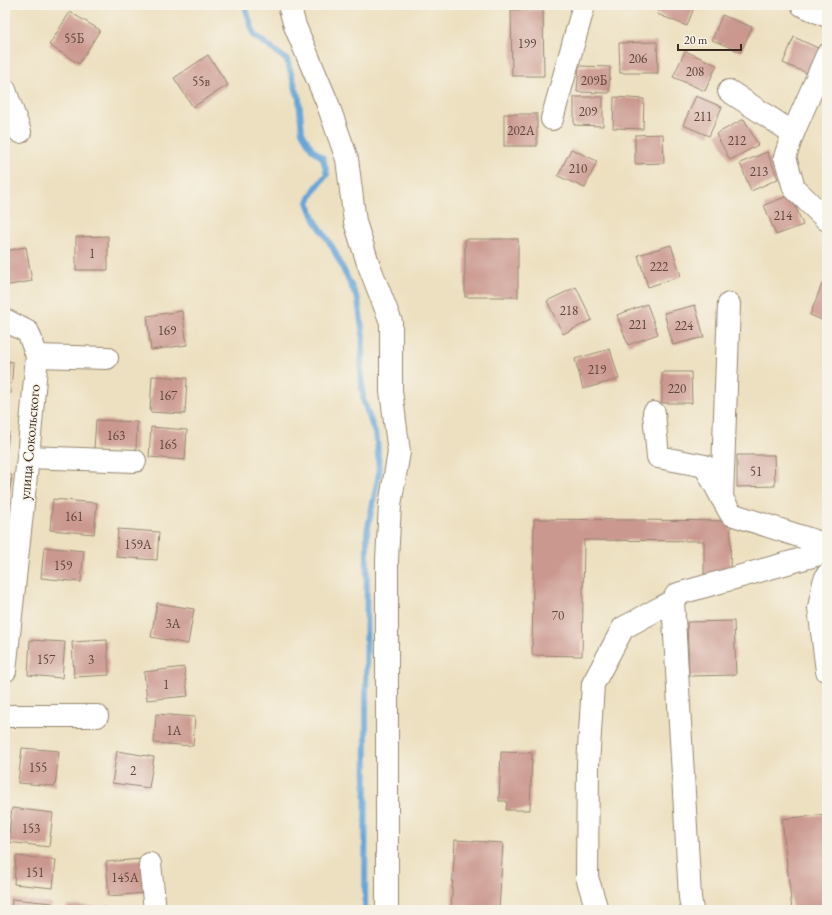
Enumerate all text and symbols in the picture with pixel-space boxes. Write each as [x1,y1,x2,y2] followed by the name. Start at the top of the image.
[678,26,741,52] scale bar
[64,30,84,47] house number: 55Б
[684,32,708,48] text: 20 m
[518,35,537,52] house number: 199
[629,50,647,67] house number: 206
[686,63,704,80] house number: 208
[581,72,608,89] house number: 209Б
[192,73,210,90] house number: 55в
[579,103,598,120] house number: 209
[694,108,712,125] house number: 211
[507,122,536,139] house number: 202А
[728,132,747,149] house number: 212
[569,160,587,177] house number: 210
[750,163,768,180] house number: 213
[774,207,793,224] house number: 214
[89,245,95,262] house number: 1
[650,258,669,275] house number: 222
[560,302,578,319] house number: 218
[629,316,647,333] house number: 221
[675,317,694,334] house number: 224
[158,322,177,339] house number: 169
[588,361,607,378] house number: 219
[668,380,686,397] house number: 220
[14,383,44,501] street label: улица Сокольского
[159,387,178,404] house number: 167
[107,427,125,444] house number: 163
[159,436,177,453] house number: 165
[750,463,762,480] house number: 51
[65,508,83,525] house number: 161
[124,536,153,553] house number: 159А
[54,557,73,574] house number: 159
[552,607,564,624] house number: 70
[165,615,182,632] house number: 3А
[37,651,56,668] house number: 157
[88,651,94,668] house number: 3
[163,676,169,693] house number: 1
[166,722,183,739] house number: 1А
[29,759,47,776] house number: 155
[130,762,137,779] house number: 2
[22,820,40,837] house number: 153
[26,864,44,881] house number: 151
[111,869,140,886] house number: 145А

